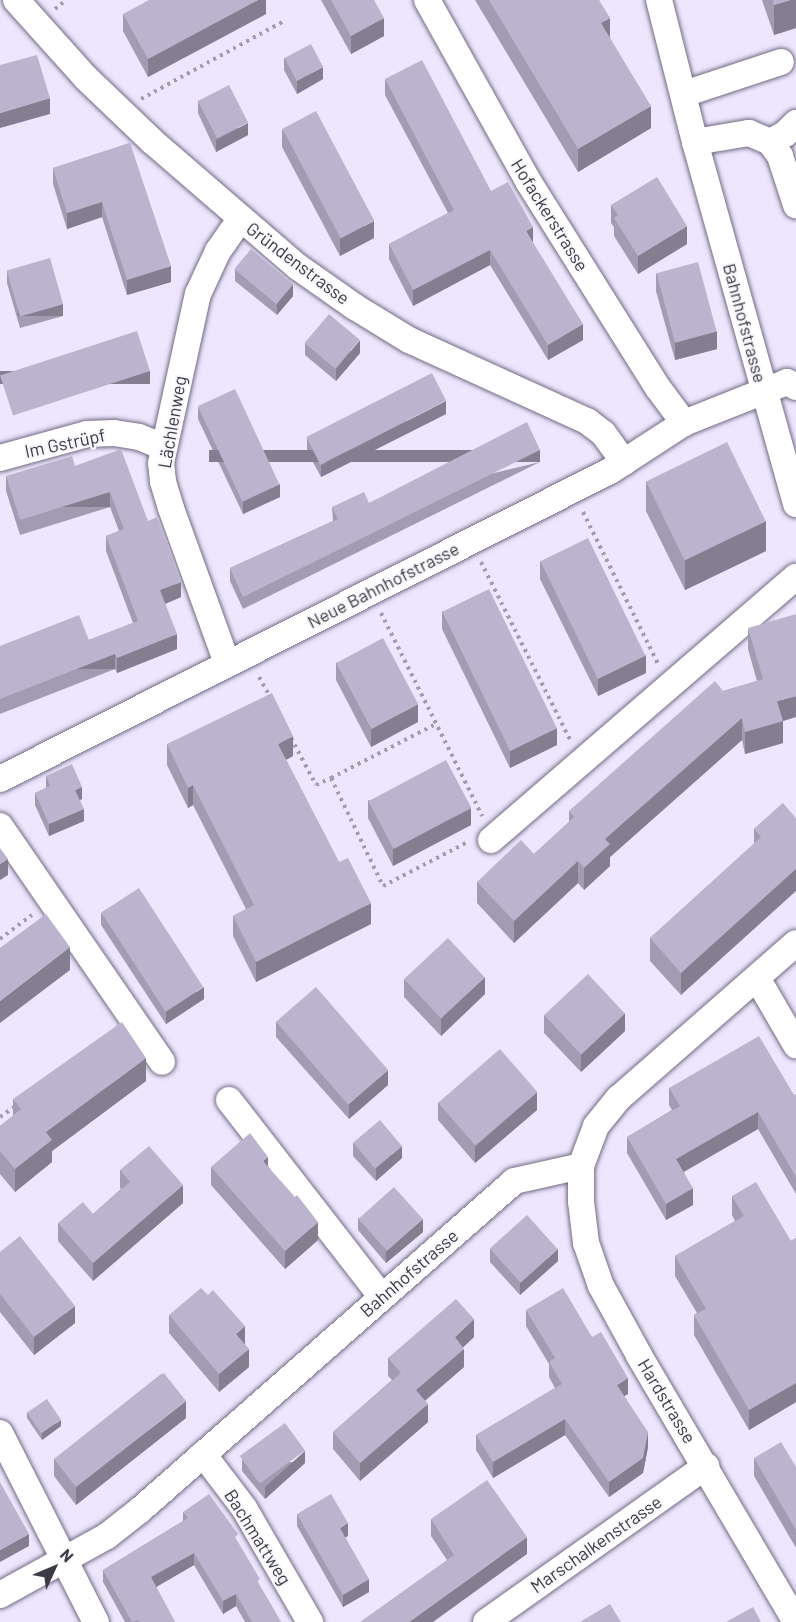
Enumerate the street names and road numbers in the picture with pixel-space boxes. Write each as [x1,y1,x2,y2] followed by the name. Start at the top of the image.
[507,155,593,275] street label: Hofackerstrasse
[242,217,354,309] street label: Gründenstrasse
[719,261,771,385] street label: Bahnhofstrasse
[153,374,191,470] street label: Lächlenweg
[23,424,107,462] street label: Im Gstrüpf
[304,537,462,633] street label: Neue Bahnhofstrasse
[356,1225,462,1321] street label: Bahnhofstrasse
[633,1355,701,1447] street label: Hardstrasse
[220,1485,296,1589] street label: Bachmattweg
[526,1491,666,1597] street label: Marschalkenstrasse

